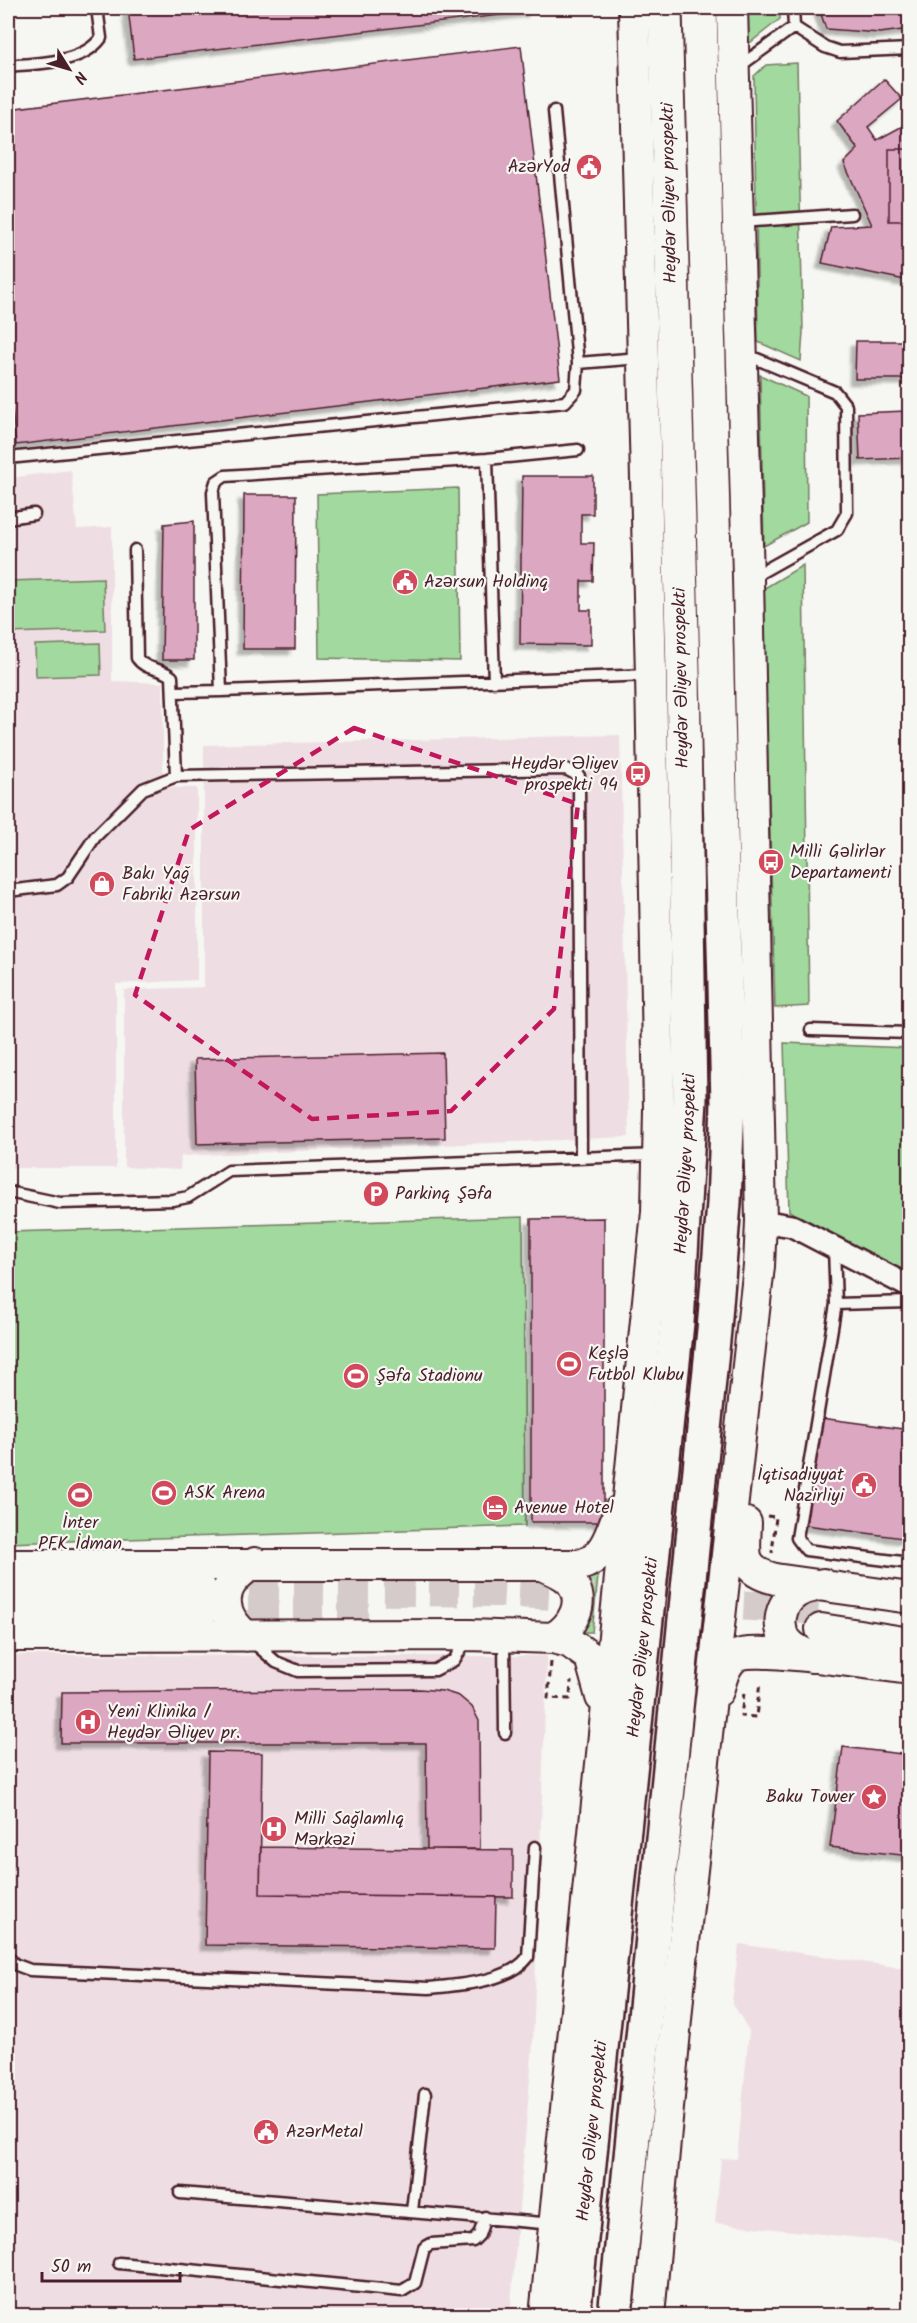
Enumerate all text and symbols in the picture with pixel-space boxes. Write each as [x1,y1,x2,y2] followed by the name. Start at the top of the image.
[39,39,99,99] north arrow
[67,66,93,89] text: N
[654,101,686,284] street label: Heydər Əliyev prospekti
[574,152,604,182] public building icon: AzərYod
[508,153,571,182] place label: AzərYod
[390,567,420,597] public building icon: Azərsun Holdinq
[424,568,548,597] place label: Azərsun Holdinq
[666,586,698,769] street label: Heydər Əliyev prospekti
[511,750,618,800] place label: Heydər Əliyev prospekti 94
[623,759,653,789] bus stop icon: Heydər Əliyev prospekti 94
[790,838,892,888] place label: Milli Gəlirlər Departamenti
[756,847,786,877] bus stop icon: Milli Gəlirlər Departamenti
[122,860,240,910] place label: Bakı Yağ Fabriki Azərsun
[87,869,117,899] shop icon: Bakı Yağ Fabriki Azərsun
[667,1072,705,1255] street label: Heydər Əliyev prospekti
[361,1179,391,1209] parking icon: Parkinq Şəfa
[395,1180,492,1209] place label: Parkinq Şəfa
[588,1340,684,1390] place label: Keşlə Futbol Klubu
[554,1349,584,1379] sports icon: Keşlə Futbol Klubu
[341,1361,371,1391] sports icon: Şəfa Stadionu
[376,1362,483,1391] place label: Şəfa Stadionu
[757,1461,845,1511] place label: İqtisadiyyat Nazirliyi
[849,1470,879,1500] public building icon: İqtisadiyyat Nazirliyi
[149,1478,179,1508] sports icon: ASK Arena
[184,1479,265,1508] place label: ASK Arena
[65,1480,95,1510] sports icon: İnter PFK İdman
[480,1493,510,1523] hotel icon: Avenue Hotel
[514,1494,614,1523] place label: Avenue Hotel
[38,1509,122,1559] place label: İnter PFK İdman
[619,1555,667,1739] street label: Heydər Əliyev prospekti
[107,1698,240,1748] place label: Yeni Klinika / Heydər Əliyev pr.
[73,1707,103,1737] hospital icon: Yeni Klinika / Heydər Əliyev pr.
[859,1782,889,1812] place icon: Baku Tower
[766,1783,855,1812] place label: Baku Tower
[294,1805,404,1855] place label: Milli Sağlamlıq Mərkəzi
[259,1814,289,1844] hospital icon: Milli Sağlamlıq Mərkəzi
[569,2039,616,2223] street label: Heydər Əliyev prospekti
[251,2117,281,2147] public building icon: AzərMetal
[286,2118,364,2147] place label: AzərMetal
[42,2245,180,2283] scale bar
[51,2253,91,2282] text: 50 m

